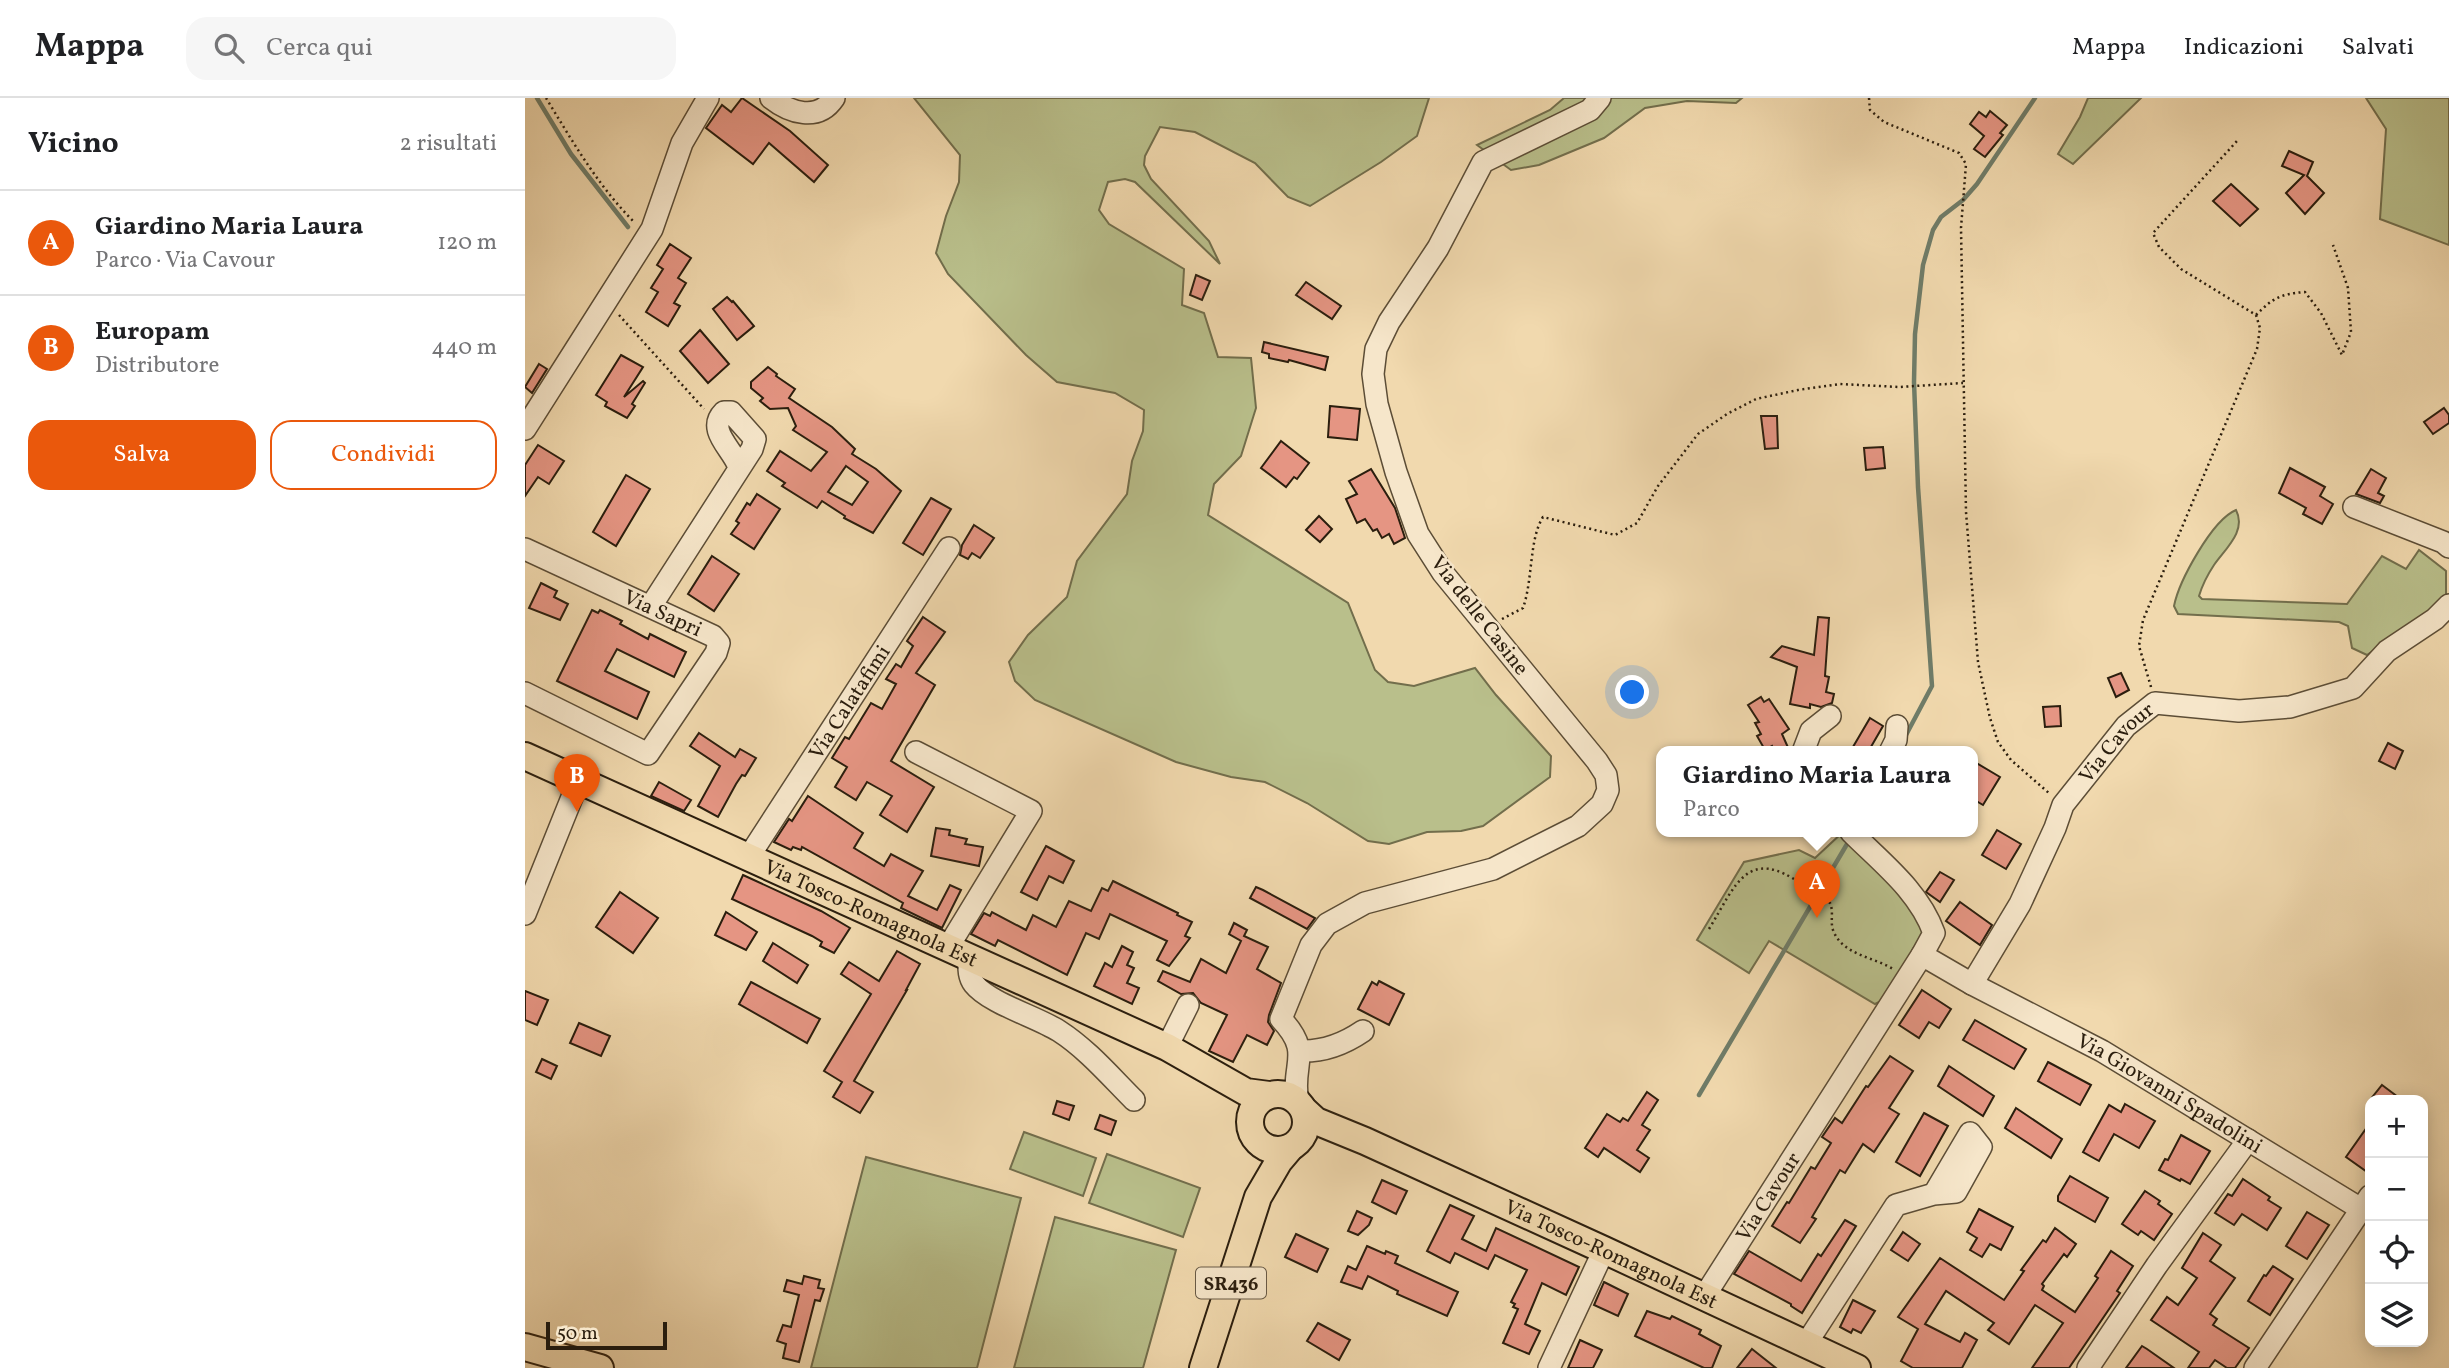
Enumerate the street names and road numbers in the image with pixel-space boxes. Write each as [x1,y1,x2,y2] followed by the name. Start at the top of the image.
[1423,550,1535,682] street label: Via delle Casine
[618,583,706,645] street label: Via Sapri
[803,640,898,766] street label: Via Calatafimi
[2073,696,2161,790] street label: Via Cavour
[759,853,982,975] street label: Via Tosco-Romagnola Est
[2071,1027,2268,1162] street label: Via Giovanni Spadolini
[1730,1147,1809,1248] street label: Via Cavour
[1499,1193,1722,1317] street label: Via Tosco-Romagnola Est
[1196,1268,1266,1298] road number: SR436

